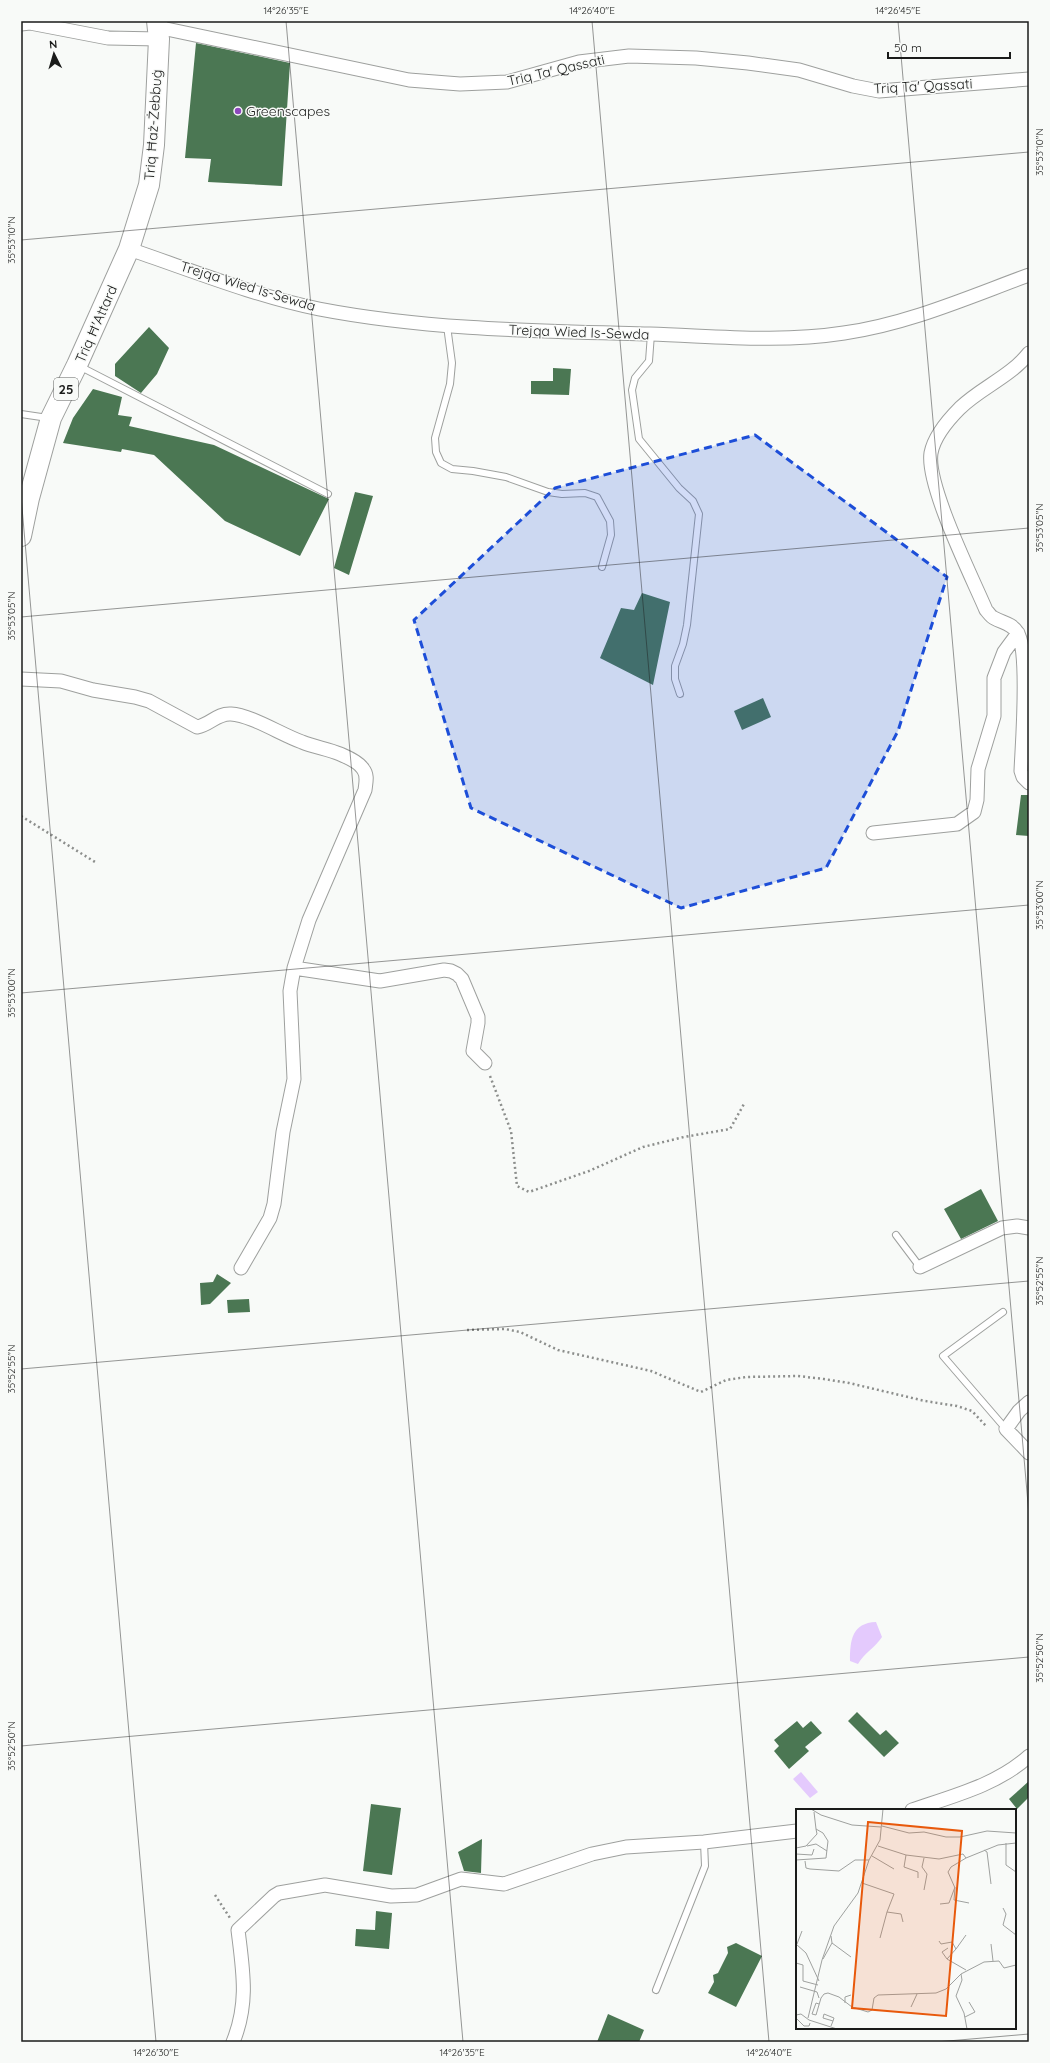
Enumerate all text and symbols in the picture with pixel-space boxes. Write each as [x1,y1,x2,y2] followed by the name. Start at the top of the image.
[263,4,309,17] text: 14°26'35"E
[569,4,615,17] text: 14°26'40"E
[875,4,921,17] text: 14°26'45"E
[34,34,74,74] north arrow
[888,34,1010,60] scale bar
[48,37,58,51] text: N
[894,40,922,55] text: 50 m
[506,50,606,90] street label: Triq Ta' Qassati
[140,69,166,181] street label: Triq Ħaż-Żebbuġ
[873,74,973,98] street label: Triq Ta' Qassati
[246,102,330,120] place label: Greenscapes
[233,106,243,116] marker: Greenscapes
[1033,128,1046,176] text: 35°53'10"N
[5,216,18,264] text: 35°53'10"N
[178,257,318,315] street label: Trejqa Wied Is-Sewda
[71,282,121,366] street label: Triq Ħ'Attard
[508,321,650,343] street label: Trejqa Wied Is-Sewda
[54,378,78,400] road number: 25
[1033,503,1046,553] text: 35°53'05"N
[5,591,18,641] text: 35°53'05"N
[1033,880,1046,930] text: 35°53'00"N
[5,968,18,1018] text: 35°53'00"N
[1033,1257,1046,1305] text: 35°52'55"N
[5,1345,18,1393] text: 35°52'55"N
[1033,1633,1046,1683] text: 35°52'50"N
[5,1721,18,1771] text: 35°52'50"N
[796,1809,1016,2029] inset map
[133,2046,179,2059] text: 14°26'30"E
[439,2046,485,2059] text: 14°26'35"E
[746,2046,792,2059] text: 14°26'40"E

